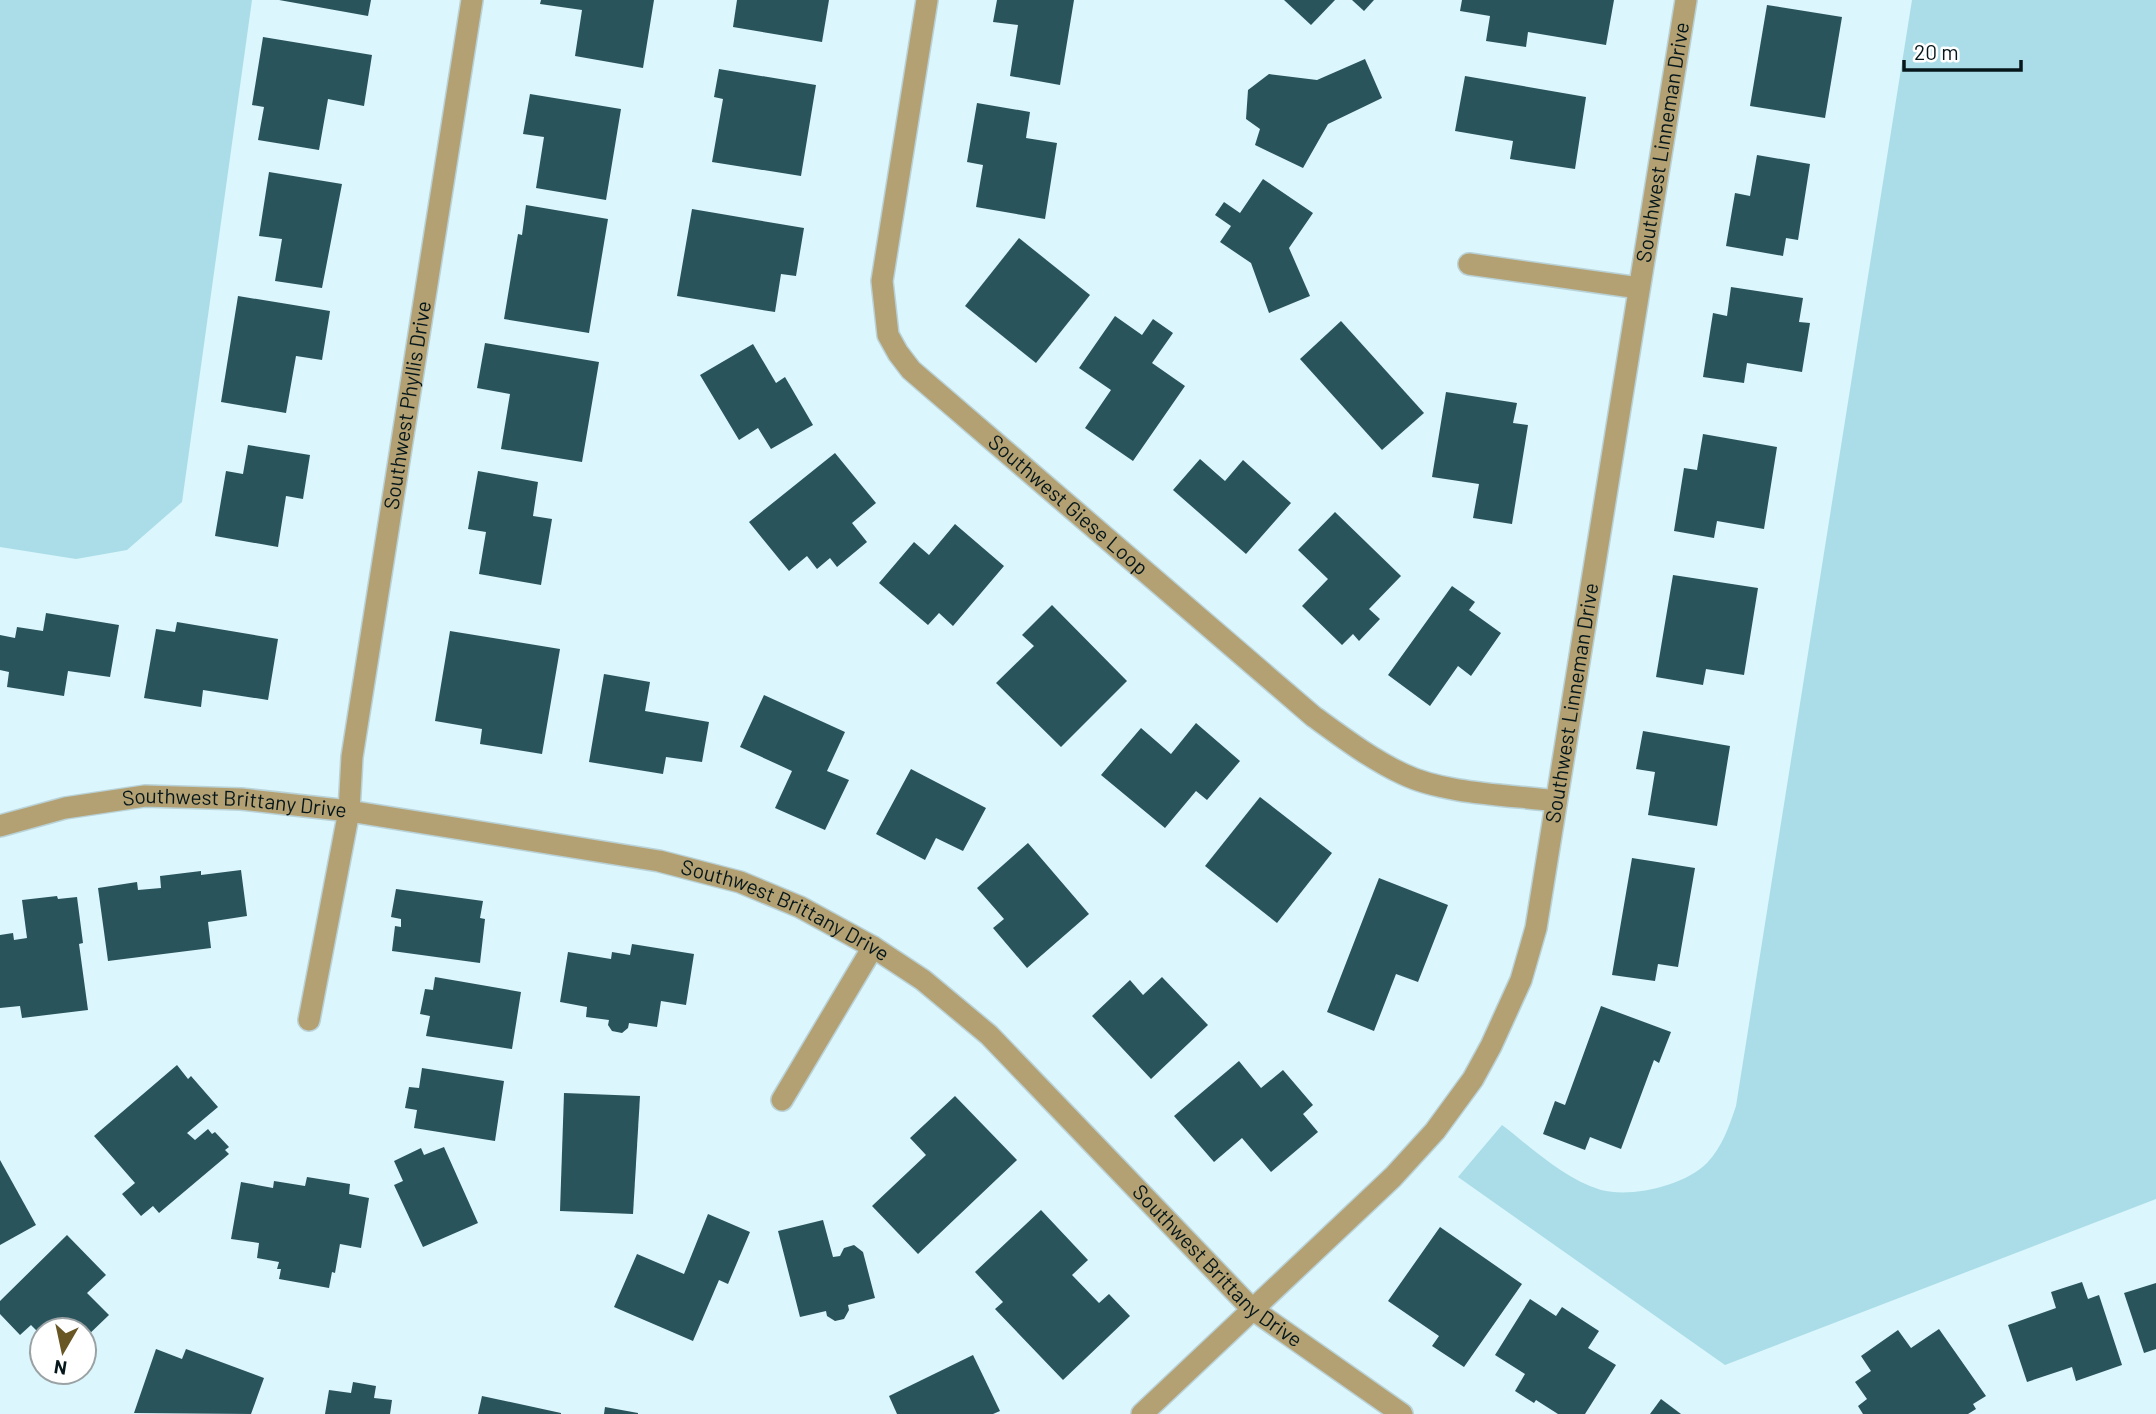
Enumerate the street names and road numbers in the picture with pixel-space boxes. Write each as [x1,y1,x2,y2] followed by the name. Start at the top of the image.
[1630,20,1693,264] street label: Southwest Linneman Drive
[377,299,435,511] street label: Southwest Phyllis Drive
[984,428,1154,580] street label: Southwest Giese Loop
[1539,581,1603,825] street label: Southwest Linneman Drive
[120,782,348,822] street label: Southwest Brittany Drive
[679,853,895,965] street label: Southwest Brittany Drive
[1128,1179,1308,1351] street label: Southwest Brittany Drive

